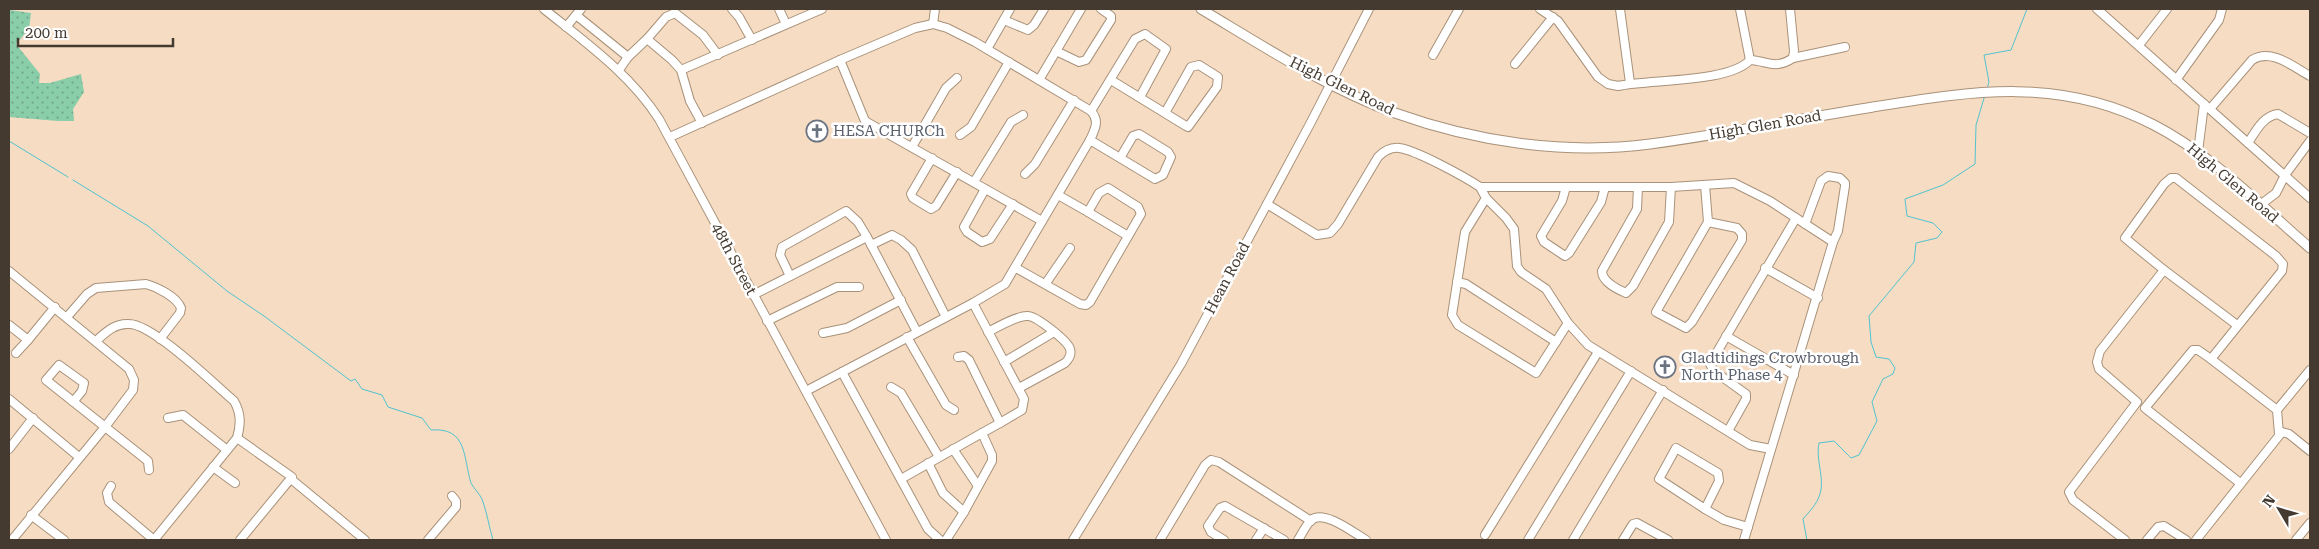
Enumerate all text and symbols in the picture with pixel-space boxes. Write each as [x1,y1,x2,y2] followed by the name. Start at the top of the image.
[18,15,172,47] scale bar
[25,24,68,42] text: 200 m
[1287,53,1398,119] street label: High Glen Road
[1707,106,1823,144] street label: High Glen Road
[805,119,829,143] church icon: HESA CHURCh
[833,122,945,140] place label: HESA CHURCh
[2184,139,2283,227] street label: High Glen Road
[708,220,761,298] street label: 48th Street
[1201,239,1254,317] street label: Hean Road
[1681,349,1860,384] place label: Gladtidings Crowbrough North Phase 4
[1653,355,1677,379] church icon: Gladtidings Crowbrough North Phase 4
[2254,484,2304,534] north arrow
[2259,492,2279,510] text: N

